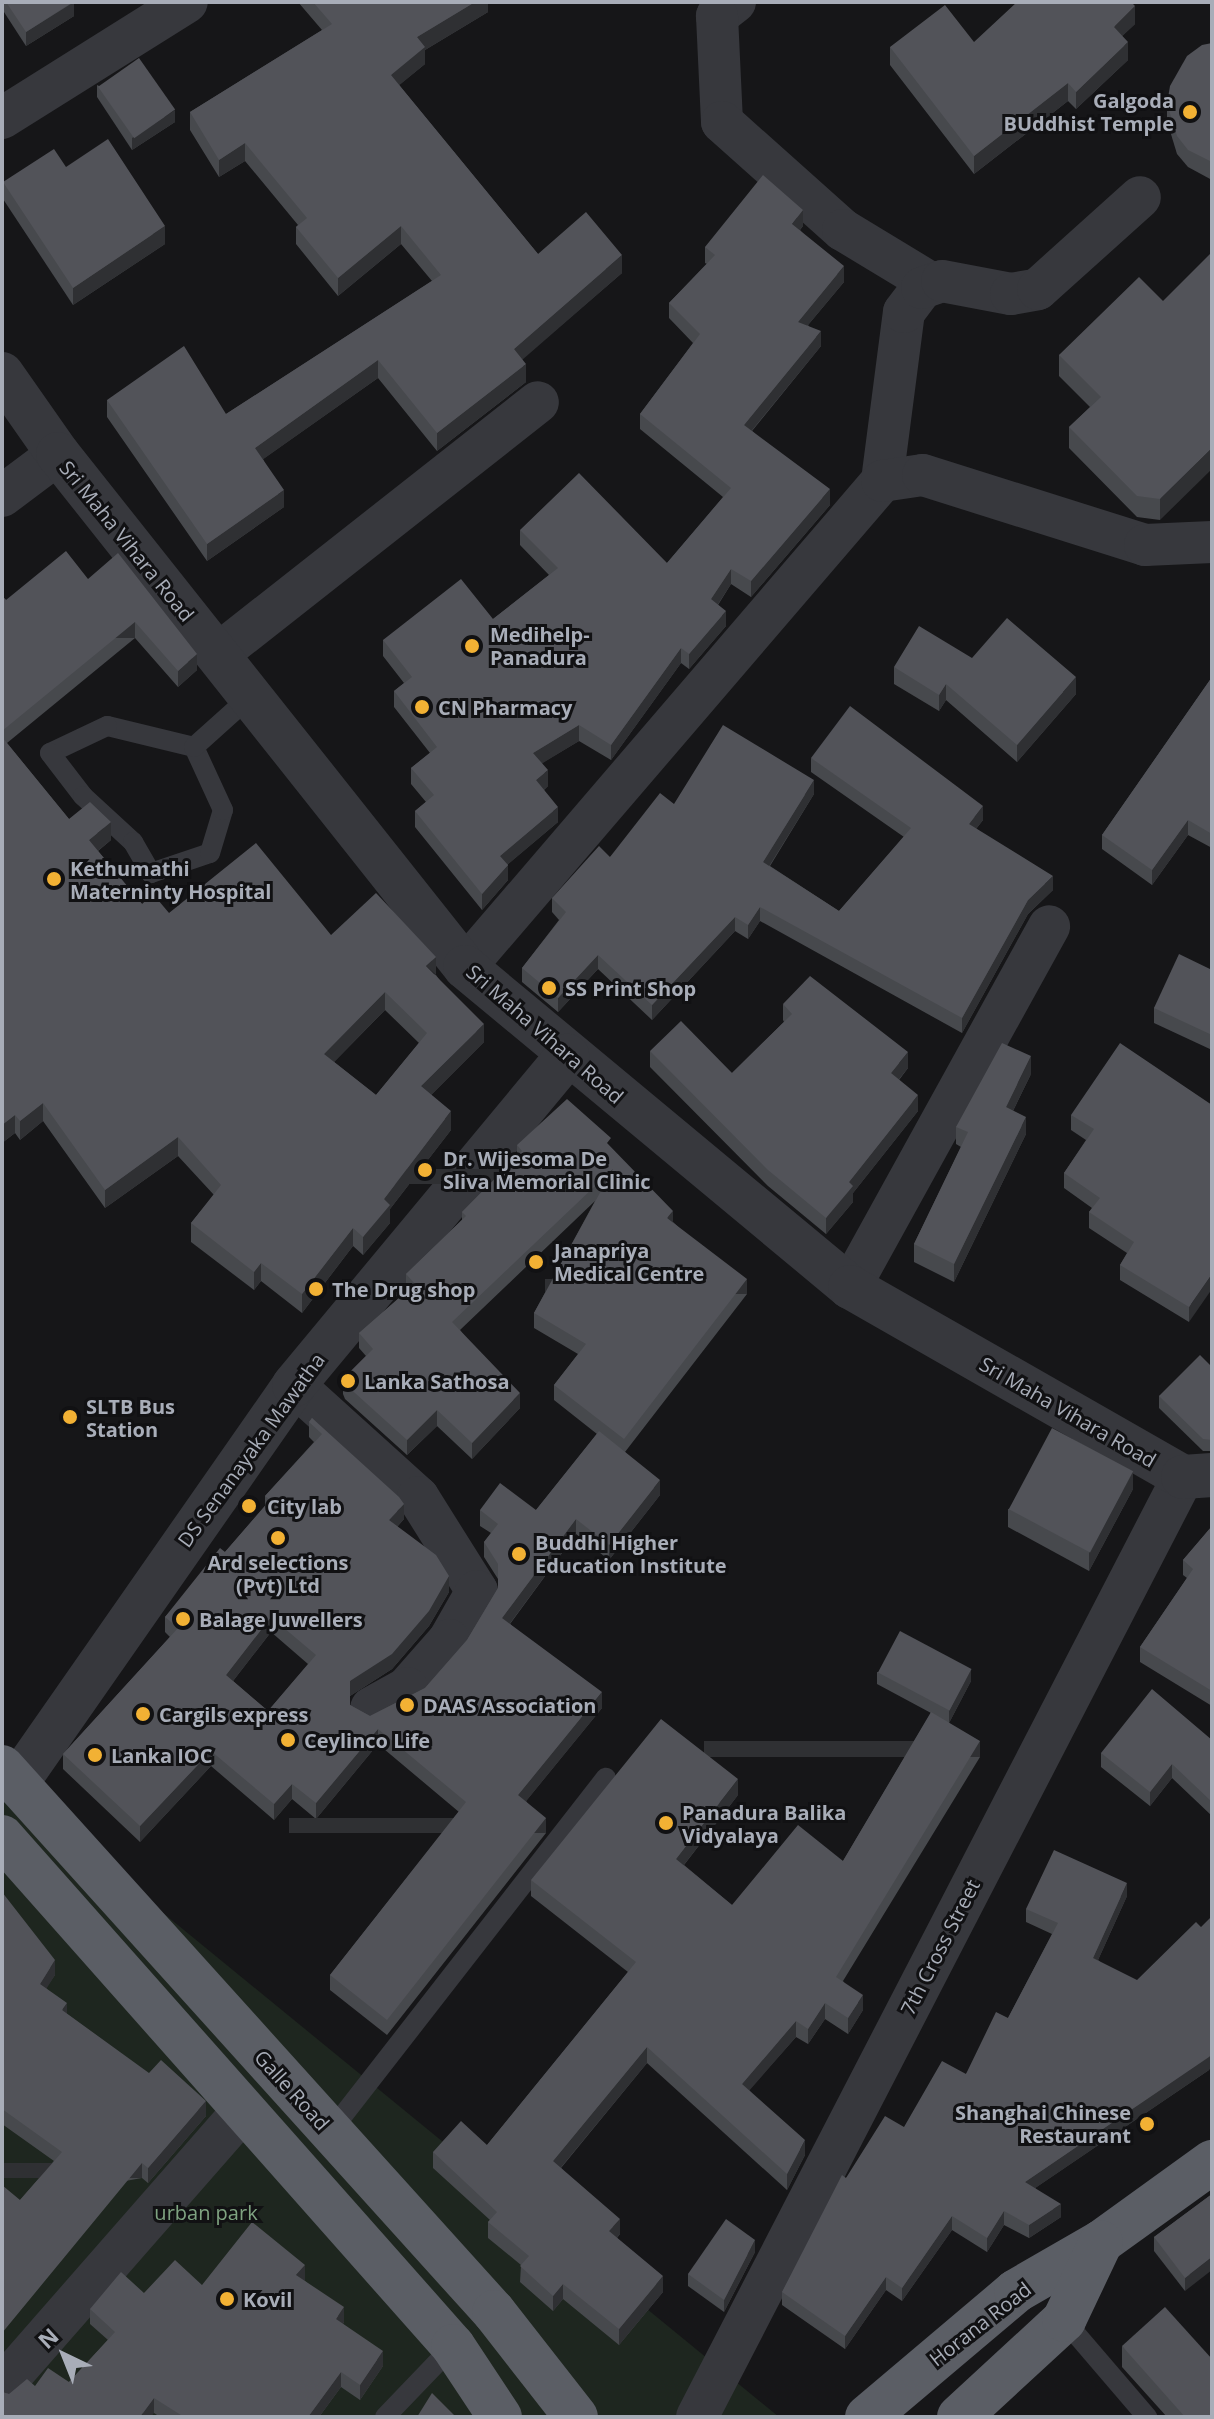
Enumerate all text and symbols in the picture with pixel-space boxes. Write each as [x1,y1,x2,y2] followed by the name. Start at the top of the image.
[1003,88,1174,135] place label: Galgoda BUddhist Temple
[1181,103,1199,121] marker: Galgoda BUddhist Temple
[55,456,199,626] street label: Sri Maha Vihara Road
[490,622,590,669] place label: Medihelp- Panadura
[461,635,483,657] marker: Medihelp- Panadura
[438,695,572,719] place label: CN Pharmacy
[413,698,431,716] marker: CN Pharmacy
[70,856,271,903] place label: Kethumathi Materninty Hospital
[45,870,63,888] marker: Kethumathi Materninty Hospital
[462,959,628,1109] street label: Sri Maha Vihara Road
[565,976,696,1000] place label: SS Print Shop
[540,979,558,997] marker: SS Print Shop
[443,1146,651,1193] place label: Dr. Wijesoma De Sliva Memorial Clinic
[414,1159,436,1181] marker: Dr. Wijesoma De Sliva Memorial Clinic
[554,1238,704,1285] place label: Janapriya Medical Centre
[525,1251,547,1273] marker: Janapriya Medical Centre
[332,1277,475,1301] place label: The Drug shop
[307,1280,325,1298] marker: The Drug shop
[173,1348,329,1552] street label: DS Senanayaka Mawatha
[976,1352,1160,1472] street label: Sri Maha Vihara Road
[364,1369,510,1393] place label: Lanka Sathosa
[339,1372,357,1390] marker: Lanka Sathosa
[86,1394,175,1441] place label: SLTB Bus Station
[61,1408,79,1426] marker: SLTB Bus Station
[267,1494,342,1518] place label: City lab
[238,1495,260,1517] marker: City lab
[269,1529,287,1547] marker: Ard selections (Pvt) Ltd
[535,1530,727,1577] place label: Buddhi Higher Education Institute
[510,1545,528,1563] marker: Buddhi Higher Education Institute
[208,1550,348,1597] place label: Ard selections (Pvt) Ltd
[199,1607,363,1631] place label: Balage Juwellers
[174,1610,192,1628] marker: Balage Juwellers
[423,1693,596,1717] place label: DAAS Association
[398,1696,416,1714] marker: DAAS Association
[159,1702,308,1726] place label: Cargils express
[134,1705,152,1723] marker: Cargils express
[304,1728,430,1752] place label: Ceylinco Life
[279,1731,297,1749] marker: Ceylinco Life
[111,1743,212,1767] place label: Lanka IOC
[86,1746,104,1764] marker: Lanka IOC
[682,1800,846,1847] place label: Panadura Balika Vidyalaya
[657,1814,675,1832] marker: Panadura Balika Vidyalaya
[895,1875,985,2019] street label: 7th Cross Street
[250,2045,334,2135] street label: Galle Road
[955,2100,1131,2147] place label: Shanghai Chinese Restaurant
[1138,2115,1156,2133] marker: Shanghai Chinese Restaurant
[154,2200,258,2224] park label: urban park
[924,2277,1036,2371] street label: Horana Road
[243,2287,292,2311] place label: Kovil
[218,2290,236,2308] marker: Kovil
[24,2315,104,2395] north arrow
[31,2320,64,2355] text: N

